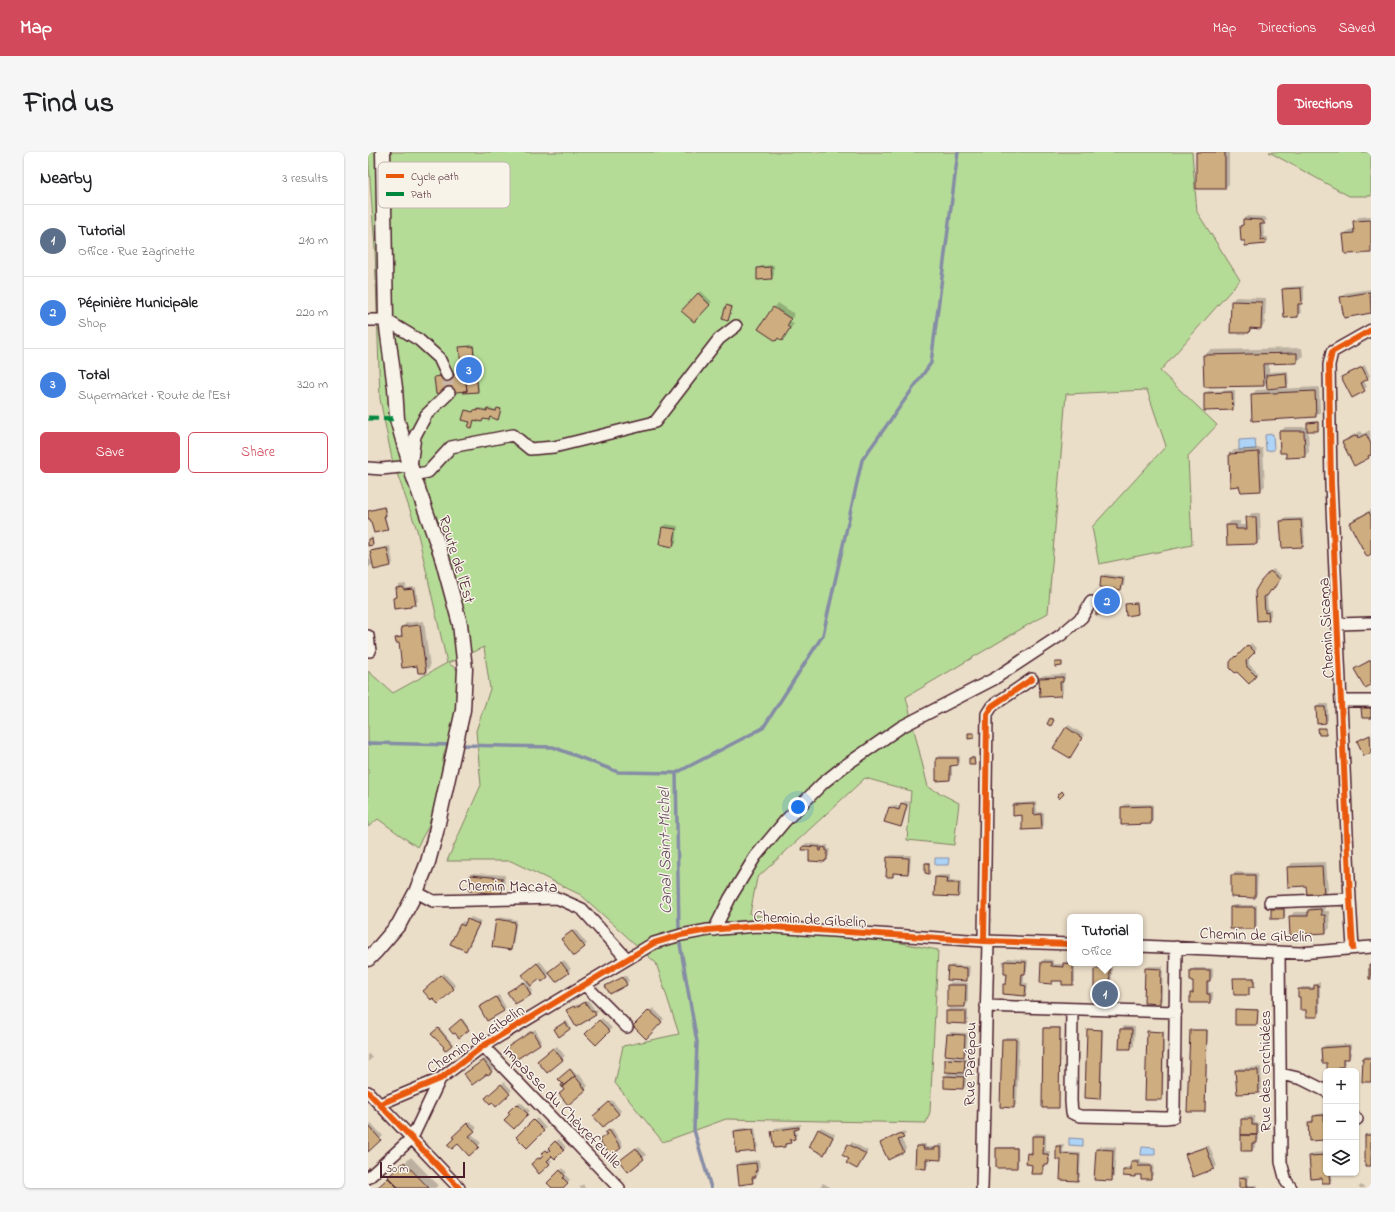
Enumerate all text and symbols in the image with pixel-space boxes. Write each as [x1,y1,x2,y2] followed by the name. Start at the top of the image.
[20,15,52,42] text: Map
[1213,18,1236,39] text: Map
[1258,18,1316,39] text: Directions
[1338,18,1375,39] text: Saved
[24,84,114,125] text: Find us
[1277,84,1371,125] button: Directions
[378,162,510,208] legend
[40,166,92,191] text: Nearby
[282,169,328,188] text: 3 results
[411,169,459,186] text: Cycle path
[411,187,432,203] text: Path
[78,220,125,242] text: Tutorial
[51,231,55,250] text: 1
[298,231,328,250] text: 210 m
[78,242,194,261] text: Office · Rue Zagrinette
[78,292,198,314] text: Pépinière Municipale
[50,303,56,322] text: 2
[296,303,328,322] text: 220 m
[78,314,106,333] text: Shop
[456,355,482,385] pin: 3
[78,364,109,386] text: Total
[50,375,56,394] text: 3
[297,375,328,394] text: 320 m
[78,386,231,405] text: Supermarket · Route de l'Est
[40,432,180,473] button: Save
[188,432,328,473] button: Share
[431,513,481,607] street label: Route de l'Est
[1312,577,1342,679] street label: Chemin Sicama
[1094,586,1120,616] pin: 2
[652,785,679,914] water label: Canal Saint-Michel
[788,797,808,817] your location
[458,874,558,900] street label: Chemin Macata
[753,905,867,935] street label: Chemin de Gibelin
[1067,914,1143,966] popup
[1081,920,1129,942] text: Tutorial
[1199,922,1313,950] street label: Chemin de Gibelin
[1081,942,1112,961] text: Office
[1092,979,1118,1009] pin: 1
[422,999,530,1080] street label: Chemin de Gibelin
[1254,1010,1278,1132] street label: Rue des Orchidées
[958,1022,984,1106] street label: Rue Parépou
[496,1040,628,1175] street label: Impasse du Chèvrefeuille
[1323,1068,1359,1176] map controls
[1323,1068,1359,1104] button: +
[1323,1104,1359,1140] button: −
[1323,1140,1359,1176] button: layers
[380,1160,465,1179] scale bar
[386,1161,408,1177] text: 50 m

